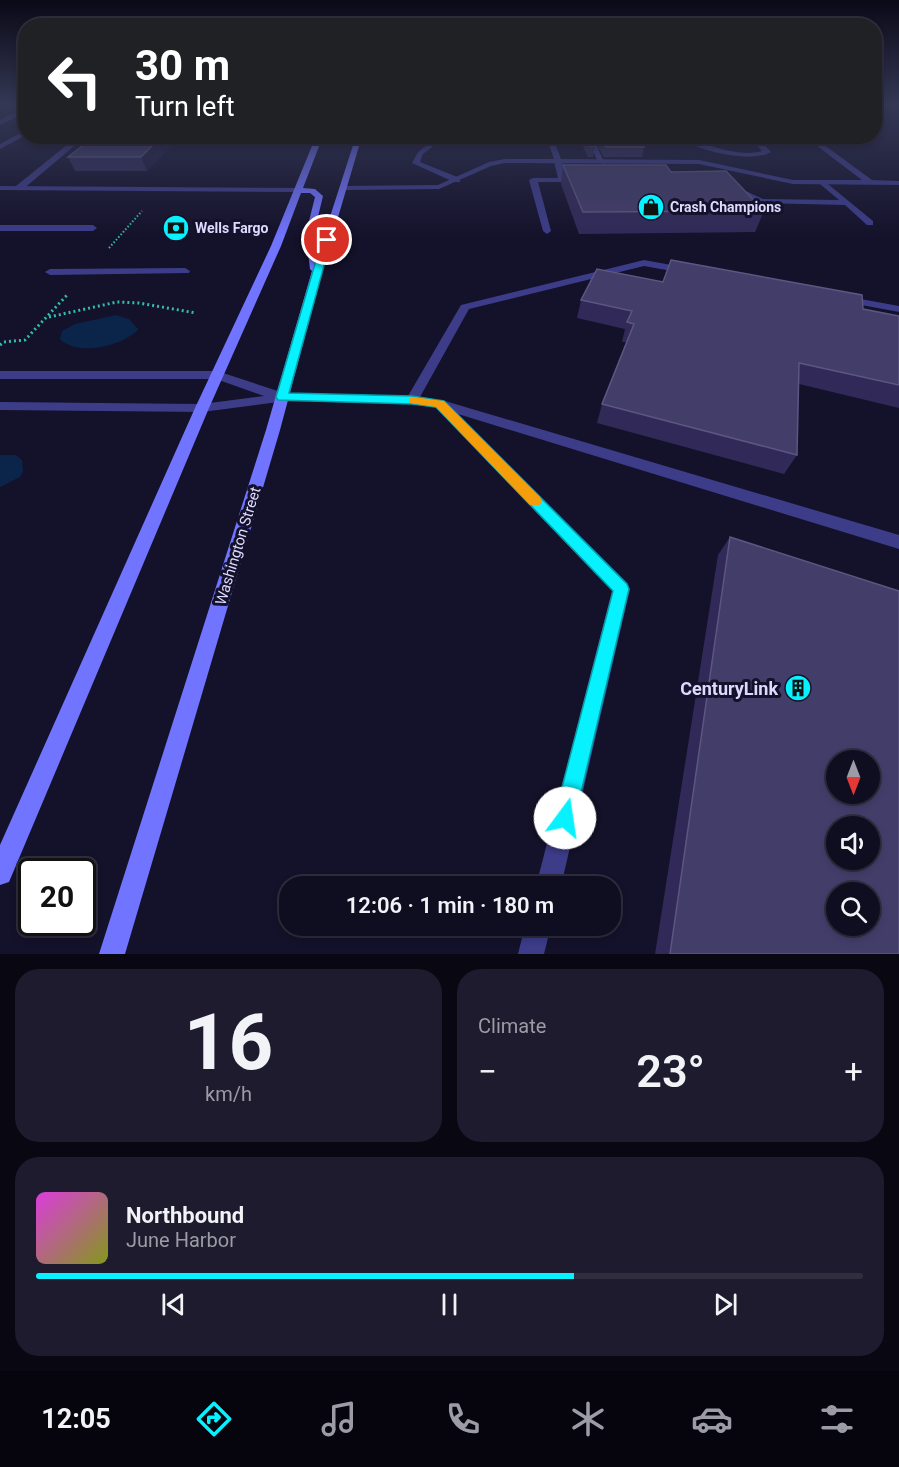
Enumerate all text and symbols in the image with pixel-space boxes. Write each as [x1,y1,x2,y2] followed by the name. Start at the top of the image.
[135,41,230,90] text: 30 m
[36,42,114,120] icon: left
[135,91,235,123] text: Turn left
[636,192,666,222] shop icon: Crash Champions
[670,199,781,215] place label: Crash Champions
[161,213,191,243] bank icon: Wells Fargo
[301,214,352,265] pin
[195,220,269,236] place label: Wells Fargo
[310,223,343,256] icon: arrive
[211,485,265,607] street label: Washington Street
[783,673,813,703] building icon: CenturyLink
[680,678,778,699] place label: CenturyLink
[826,750,880,804] north arrow
[826,750,880,936] map controls
[533,786,597,850] position arrow
[826,816,880,870] button: sound
[18,858,96,936] speed limit sign: 20
[826,882,880,936] button: search
[346,893,554,918] text: 12:06 · 1 min · 180 m
[184,997,273,1088] text: 16
[478,1014,546,1038] text: Climate
[636,1045,705,1098] text: 23°
[478,1052,497,1091] text: −
[844,1052,863,1091] text: +
[205,1082,252,1106] text: km/h
[126,1203,244,1228] text: Northbound
[126,1228,236,1252] text: June Harbor
[157,1288,190,1321] icon: previous
[433,1288,466,1321] icon: pause
[709,1288,742,1321] icon: next
[193,1398,235,1440] icon: directions
[318,1398,360,1440] icon: music
[442,1398,484,1440] icon: phone
[567,1398,609,1440] icon: climate
[691,1398,733,1440] icon: car
[816,1398,858,1440] icon: filters
[41,1403,111,1435] text: 12:05

